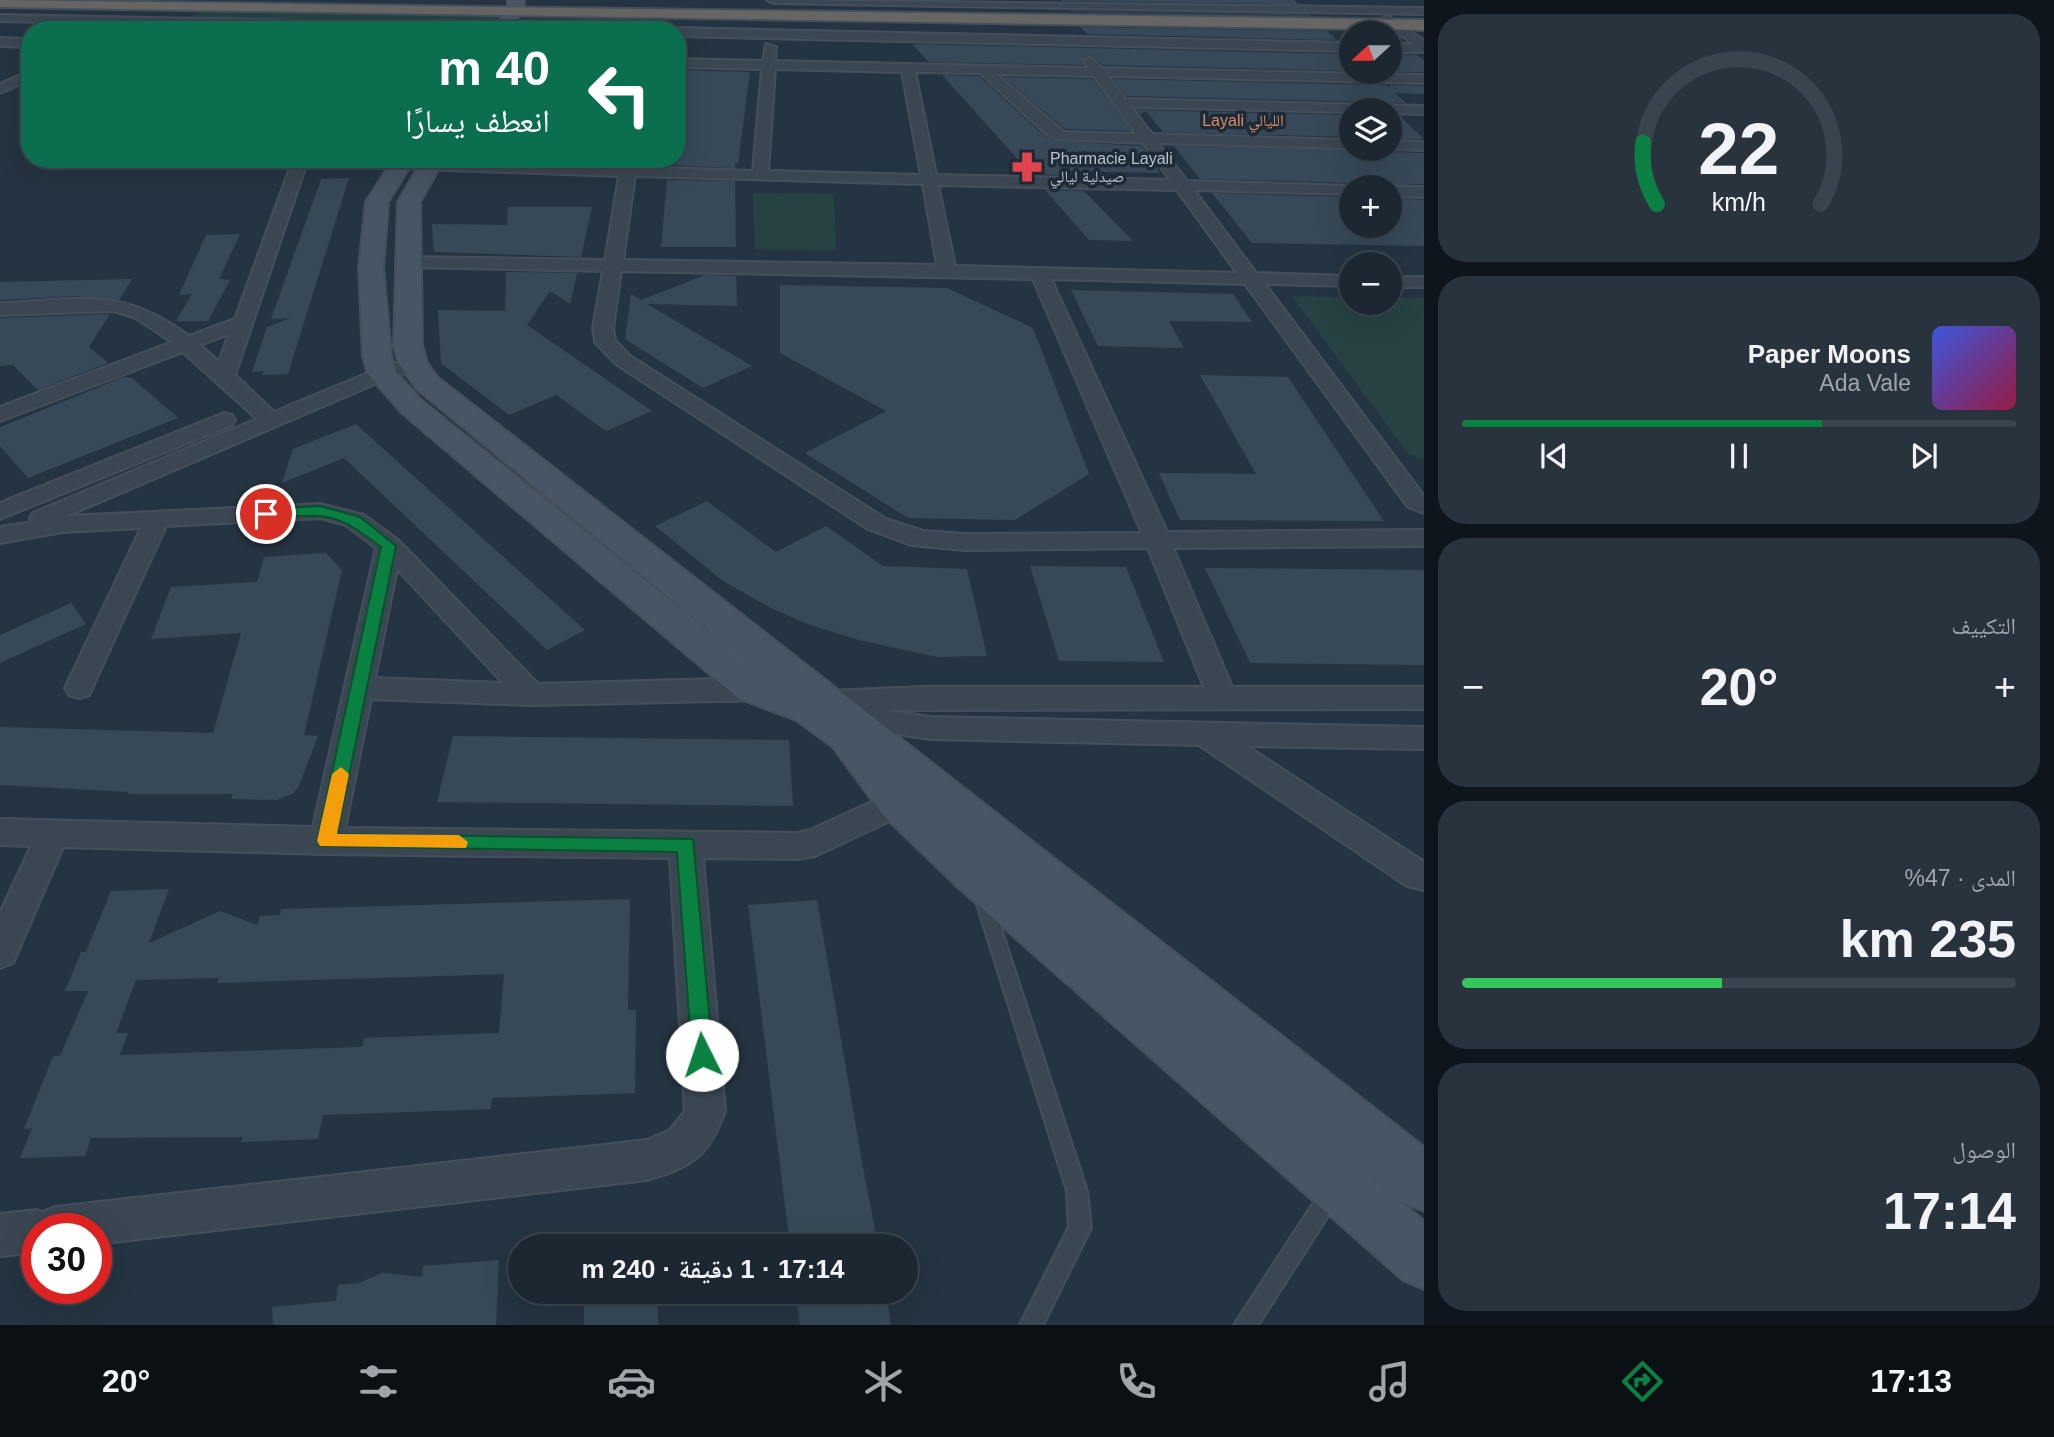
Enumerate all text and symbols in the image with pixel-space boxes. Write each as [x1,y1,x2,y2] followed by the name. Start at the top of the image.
[1339,21,1402,84] north arrow
[1339,21,1402,315] map controls
[438,41,550,95] text: 40 m
[574,49,665,140] icon: left
[1339,98,1402,161] button: layers
[405,103,550,139] text: انعطف يسارًا
[1699,108,1779,189] text: 22
[1202,112,1284,133] district label: Layali الليالي
[1010,150,1044,184] pharmacy icon: Pharmacie Layali صيدلية ليالي
[1050,150,1173,189] place label: Pharmacie Layali صيدلية ليالي
[1339,175,1402,238] button: +
[1712,188,1766,216] text: km/h
[1339,252,1402,315] button: −
[1748,339,1911,369] text: Paper Moons
[1819,370,1911,396] text: Ada Vale
[1535,437,1573,475] icon: previous
[1720,437,1758,475] icon: pause
[1905,437,1943,475] icon: next
[236,484,296,544] pin
[247,495,285,533] icon: arrive
[1951,613,2016,639] text: التكييف
[1700,658,1778,716] text: 20°
[1462,666,1484,708] text: −
[1994,666,2016,708] text: +
[1905,865,2016,891] text: المدى · 47%
[1840,910,2016,968] text: 235 km
[665,1018,739,1092] position arrow
[1952,1137,2016,1163] text: الوصول
[1883,1182,2016,1240] text: 17:14
[21,1213,112,1304] speed limit sign: 30
[582,1254,844,1284] text: 17:14 · 1 دقيقة · 240 m
[354,1357,403,1406] icon: filters
[607,1357,656,1406] icon: car
[859,1357,908,1406] icon: climate
[1112,1357,1161,1406] icon: phone
[1365,1357,1414,1406] icon: music
[1618,1357,1667,1406] icon: directions
[102,1363,150,1399] text: 20°
[1870,1363,1952,1399] text: 17:13

